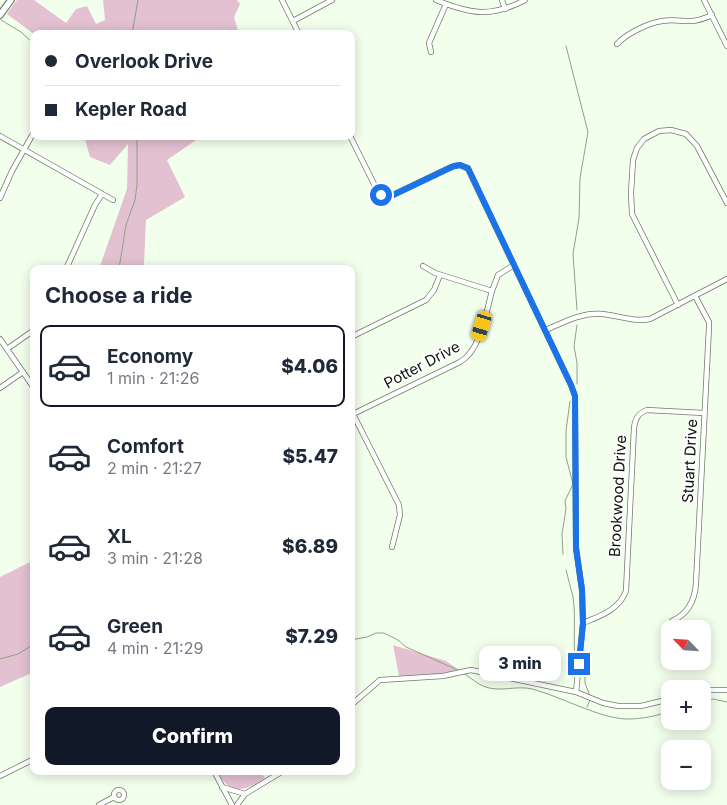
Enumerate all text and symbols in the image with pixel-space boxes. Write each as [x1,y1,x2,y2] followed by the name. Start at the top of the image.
[75,50,213,73] text: Overlook Drive
[75,98,187,121] text: Kepler Road
[370,184,392,206] route start
[45,282,193,308] text: Choose a ride
[470,309,493,343] car
[380,337,463,393] street label: Potter Drive
[47,344,92,389] icon: car
[107,345,193,368] text: Economy
[281,355,338,378] text: $4.06
[107,368,200,388] text: 1 min · 21:26
[678,419,701,503] street label: Stuart Drive
[47,434,92,479] icon: car
[107,435,184,458] text: Comfort
[605,435,630,557] street label: Brookwood Drive
[283,445,338,468] text: $5.47
[107,458,202,478] text: 2 min · 21:27
[47,524,92,569] icon: car
[107,525,132,548] text: XL
[282,535,338,558] text: $6.89
[107,548,203,568] text: 3 min · 21:28
[47,614,92,659] icon: car
[107,615,163,638] text: Green
[661,620,711,670] north arrow
[661,620,711,790] map controls
[285,625,338,648] text: $7.29
[107,638,203,658] text: 4 min · 21:29
[479,646,562,682] callout: 3 min
[498,653,542,673] text: 3 min
[568,653,590,675] route end
[661,680,711,730] button: +
[45,707,340,765] button: Confirm
[661,740,711,790] button: −

